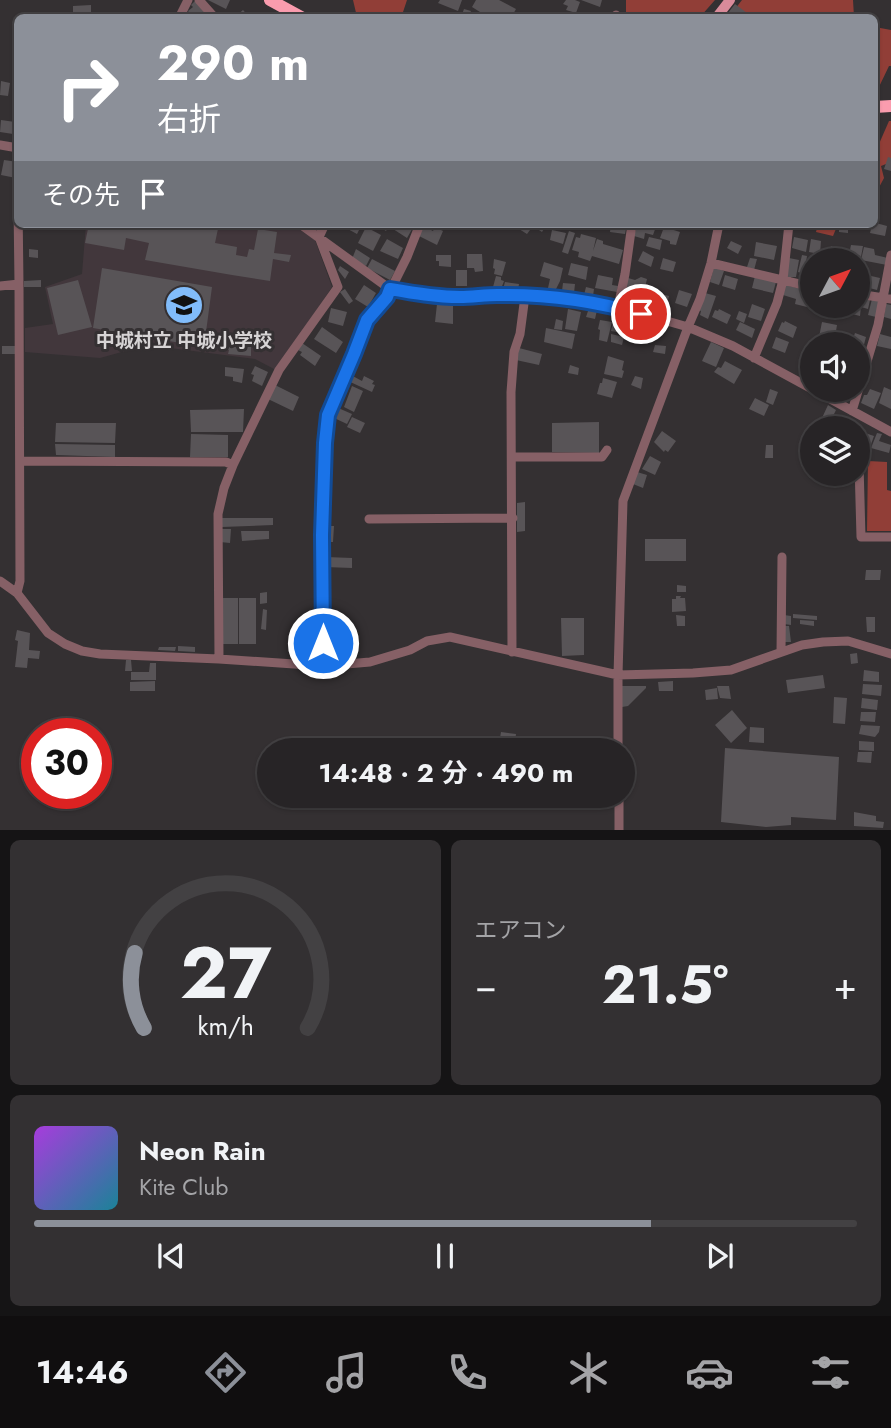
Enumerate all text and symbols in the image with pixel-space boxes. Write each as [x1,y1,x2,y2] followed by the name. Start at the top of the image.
[157,28,309,98] text: 290 m
[42,42,133,133] icon: right
[157,96,221,142] text: 右折
[134,175,172,213] icon: arrive
[42,176,120,214] text: その先
[800,248,870,318] north arrow
[800,248,870,486] map controls
[163,284,205,326] school or university icon: 中城村立 中城小学校
[611,284,671,344] pin
[622,295,660,333] icon: arrive
[96,327,272,354] place label: 中城村立 中城小学校
[800,332,870,402] button: sound
[800,416,870,486] button: layers
[286,606,360,680] position arrow
[21,718,112,809] speed limit sign: 30
[319,754,573,792] text: 14:48 · 2 分 · 490 m
[475,913,567,947] text: エアコン
[179,921,271,1026] text: 27
[602,947,728,1023] text: 21.5°
[475,958,497,1013] text: −
[834,958,857,1013] text: +
[197,1008,254,1044] text: km/h
[139,1132,266,1170] text: Neon Rain
[139,1170,228,1204] text: Kite Club
[152,1237,190,1275] icon: previous
[426,1237,464,1275] icon: pause
[701,1237,739,1275] icon: next
[201,1348,250,1397] icon: directions
[322,1348,371,1397] icon: music
[443,1348,492,1397] icon: phone
[564,1348,613,1397] icon: climate
[685,1348,734,1397] icon: car
[806,1348,855,1397] icon: filters
[36,1349,129,1395] text: 14:46

